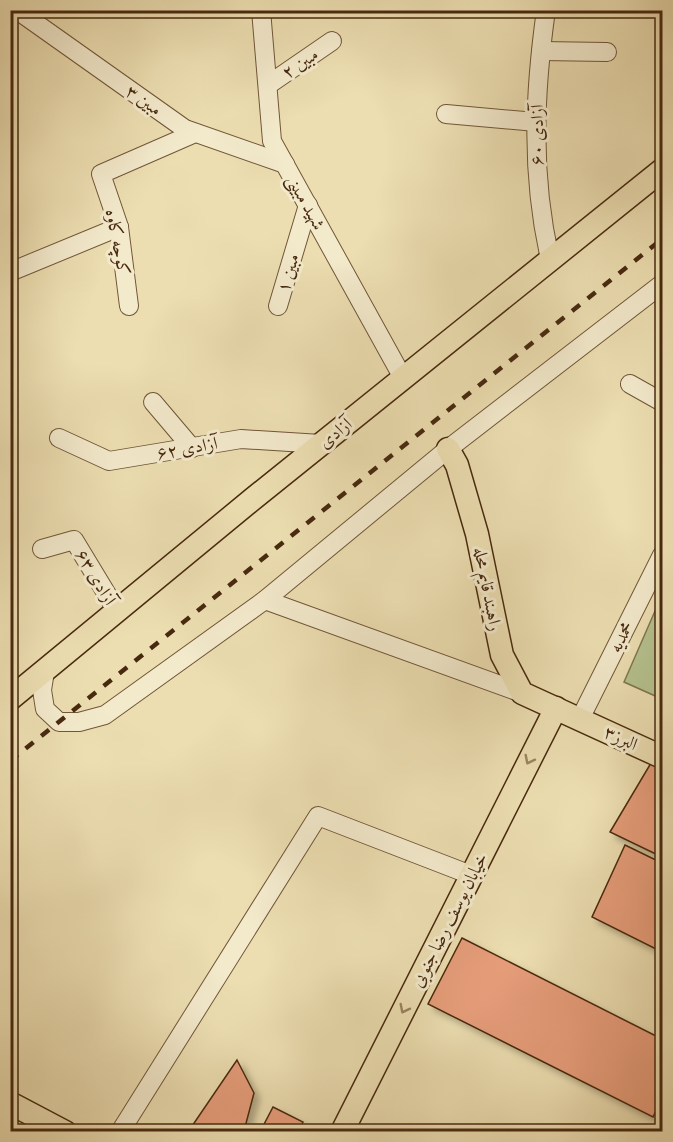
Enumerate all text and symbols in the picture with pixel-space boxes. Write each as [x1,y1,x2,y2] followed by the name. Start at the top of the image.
[278,43,324,86] street label: مبین ۲
[120,80,166,123] street label: مبین ۳
[526,102,551,166] street label: آزادی ۶۰
[279,170,330,235] street label: شهید مبینی
[98,207,135,278] street label: کوچه کاوه
[272,251,307,296] street label: مبین ۱
[314,412,360,455] street label: آزادی
[155,431,222,467] street label: آزادی ۶۲
[68,545,122,612] street label: آزادی ۶۳
[464,545,507,634] street label: راهبند قایم محله
[604,618,641,658] street label: محمدیه
[599,721,641,758] street label: البرز۳
[525,754,537,765] one-way arrow
[406,849,495,992] street label: خیابان یوسف رضا جنوبی
[399,1003,411,1014] one-way arrow

